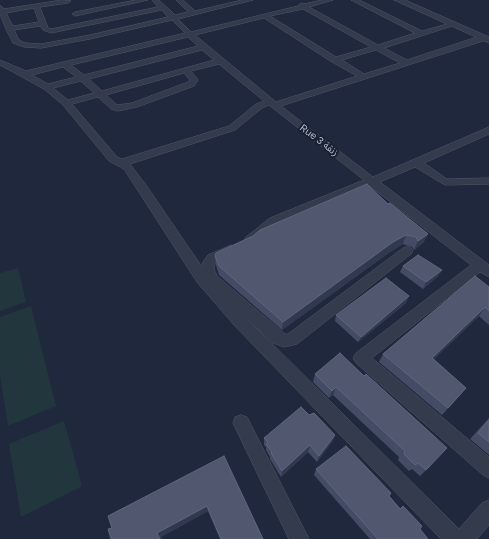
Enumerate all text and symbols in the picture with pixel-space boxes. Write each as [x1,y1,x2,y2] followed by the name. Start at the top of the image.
[297,122,341,158] street label: Rue 3 زنقة

